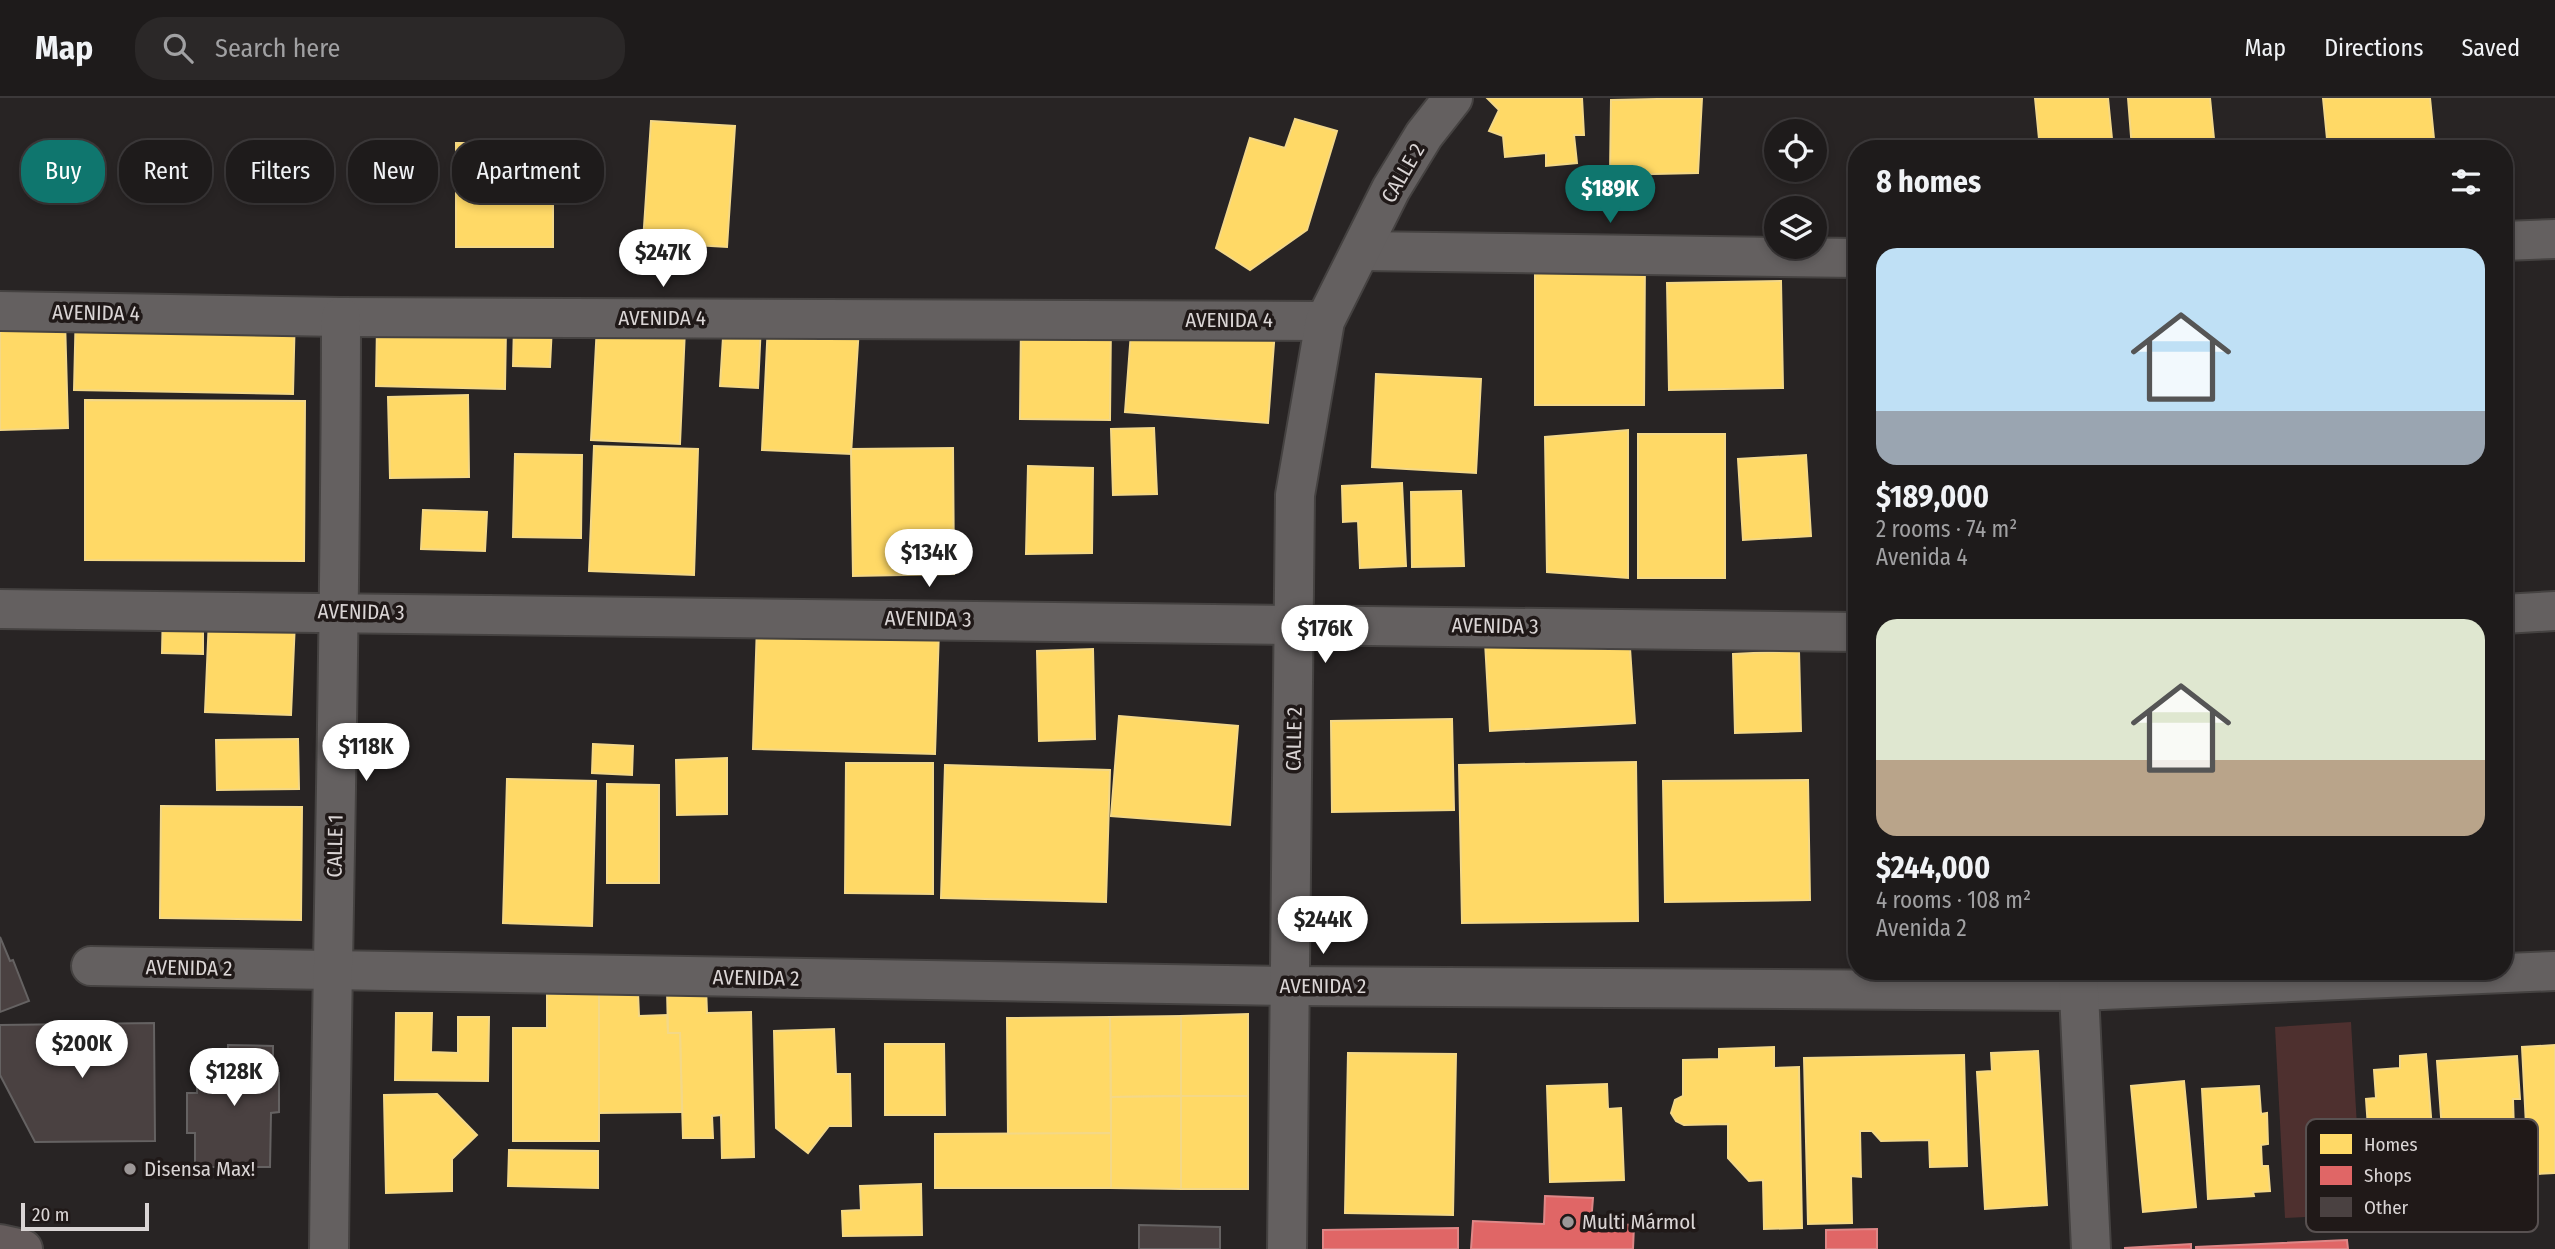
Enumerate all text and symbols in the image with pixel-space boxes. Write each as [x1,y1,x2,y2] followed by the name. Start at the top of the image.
[135,17,625,80] search box
[35,28,93,68] text: Map
[159,29,197,67] icon: search
[215,33,340,64] text: Search here
[2245,34,2286,62] text: Map
[2324,34,2423,62] text: Directions
[2461,34,2520,62] text: Saved
[1764,119,1827,259] map controls
[1764,119,1827,182] button: locate
[1376,139,1430,207] street label: CALLE 2
[21,140,105,203] chip: Buy
[119,140,212,203] chip: Rent
[226,140,334,203] chip: Filters
[348,140,438,203] chip: New
[452,140,604,203] chip: Apartment
[2447,163,2485,201] icon: filters
[1876,164,1981,200] text: 8 homes
[1561,166,1659,225] pin: $189K
[1581,174,1639,202] text: $189K
[1764,196,1827,259] button: layers
[614,230,712,289] pin: $247K
[635,238,691,266] text: $247K
[2118,294,2244,420] icon: home
[52,299,140,327] street label: AVENIDA 4
[618,305,706,331] street label: AVENIDA 4
[1185,307,1273,333] street label: AVENIDA 4
[1876,479,1989,515] text: $189,000
[1876,515,2017,543] text: 2 rooms · 74 m²
[880,530,978,589] pin: $134K
[901,538,957,566] text: $134K
[1876,543,1968,571] text: Avenida 4
[317,598,405,626] street label: AVENIDA 3
[884,605,972,633] street label: AVENIDA 3
[1276,606,1374,665] pin: $176K
[1451,612,1539,640] street label: AVENIDA 3
[1297,614,1353,642] text: $176K
[2118,665,2244,791] icon: home
[1280,707,1308,771] street label: CALLE 2
[317,724,415,783] pin: $118K
[338,732,394,760] text: $118K
[321,814,349,878] street label: CALLE 1
[1876,850,1990,886] text: $244,000
[1876,886,2031,914] text: 4 rooms · 108 m²
[1274,896,1372,956] pin: $244K
[1294,905,1352,933] text: $244K
[1876,914,1967,942] text: Avenida 2
[145,954,233,982] street label: AVENIDA 2
[712,964,800,992] street label: AVENIDA 2
[1280,973,1366,999] street label: AVENIDA 2
[33,1020,131,1080] pin: $200K
[52,1029,112,1057] text: $200K
[185,1048,283,1108] pin: $128K
[206,1057,262,1085] text: $128K
[2306,1119,2538,1232] legend
[2364,1133,2418,1156] text: Homes
[144,1156,255,1182] place label: Disensa Max!
[122,1161,138,1177] marker: Disensa Max!
[2364,1164,2412,1187] text: Shops
[2364,1196,2409,1219] text: Other
[21,1200,149,1232] scale bar
[32,1203,69,1226] text: 20 m
[1582,1209,1696,1235] place label: Multi Mármol
[1560,1214,1576,1230] marker: Multi Mármol

